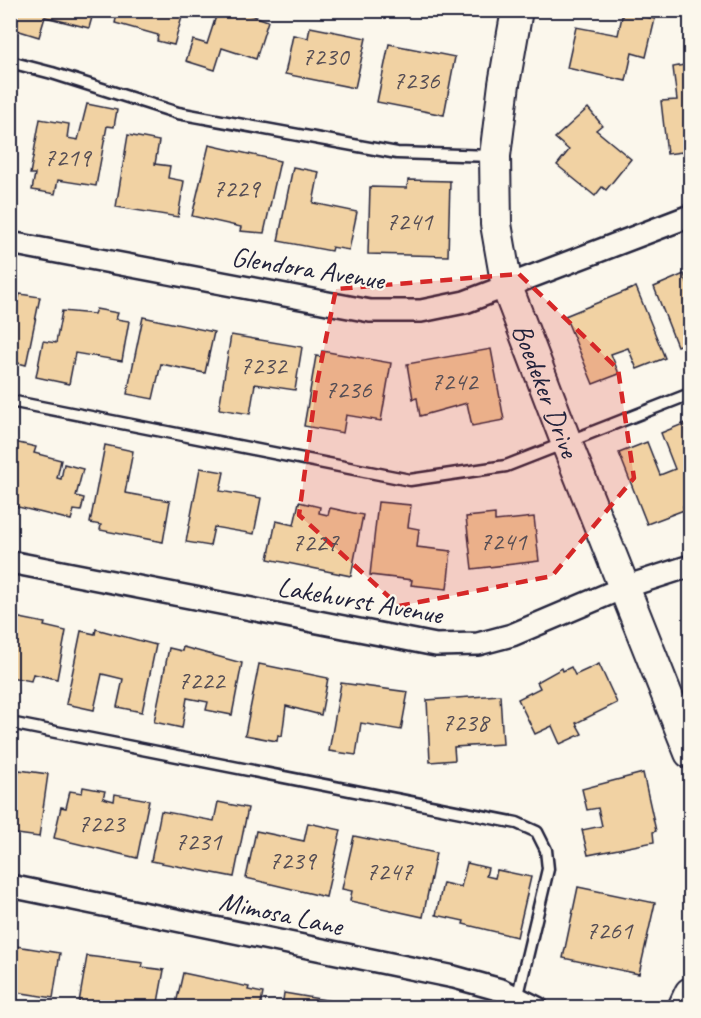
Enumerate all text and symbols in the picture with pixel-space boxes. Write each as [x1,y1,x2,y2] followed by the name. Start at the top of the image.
[302,40,351,73] house number: 7230
[393,64,441,97] house number: 7236
[44,141,93,174] house number: 7219
[213,172,262,205] house number: 7229
[386,205,434,238] house number: 7241
[229,239,389,298] street label: Glendora Avenue
[505,318,589,464] street label: Boedeker Drive
[240,349,289,382] house number: 7232
[431,365,480,398] house number: 7242
[325,373,373,406] house number: 7236
[480,525,528,558] house number: 7241
[292,526,340,559] house number: 7227
[275,568,447,632] street label: Lakehurst Avenue
[178,664,227,697] house number: 7222
[442,706,491,739] house number: 7238
[78,807,127,840] house number: 7223
[175,825,223,858] house number: 7231
[269,844,318,877] house number: 7239
[366,855,414,888] house number: 7247
[216,883,348,943] street label: Mimosa Lane
[586,914,634,947] house number: 7261

